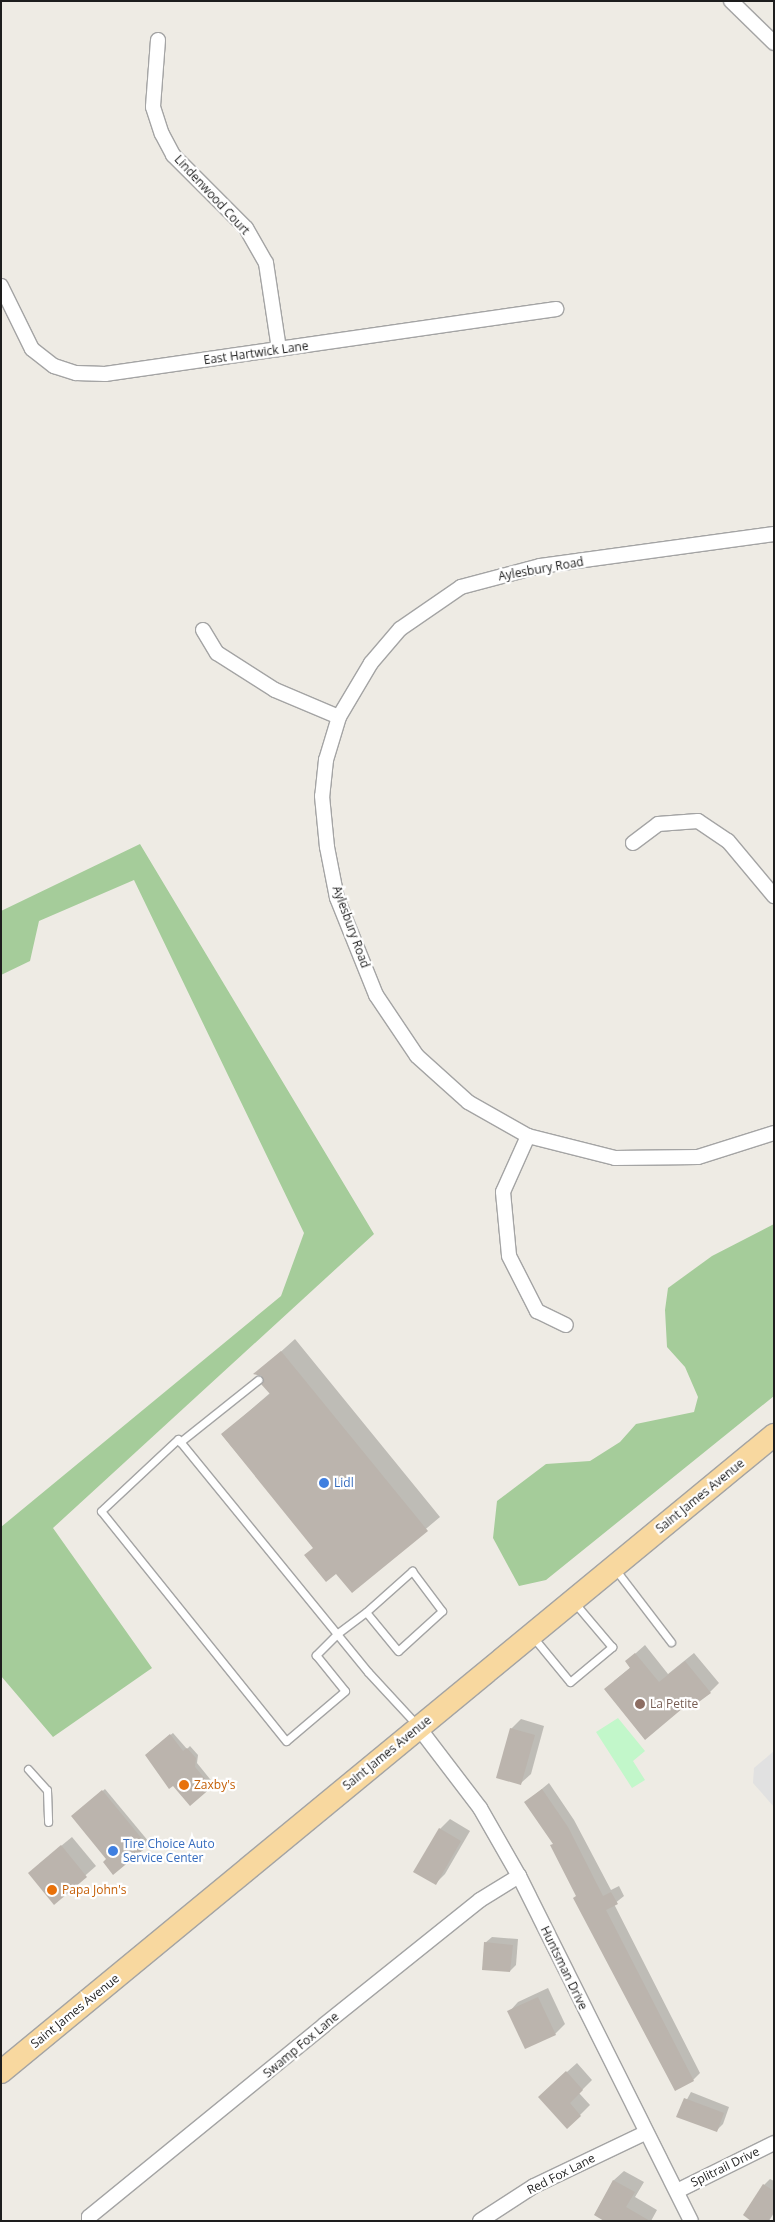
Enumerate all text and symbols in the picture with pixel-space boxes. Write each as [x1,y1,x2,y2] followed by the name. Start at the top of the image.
[171,152,253,238] street label: Lindenwood Court
[203,339,309,367] street label: East Hartwick Lane
[497,554,585,584] street label: Aylesbury Road
[329,884,373,970] street label: Aylesbury Road
[653,1456,747,1536] street label: Saint James Avenue
[334,1476,354,1490] place label: Lidl
[318,1477,330,1489] marker: Lidl
[650,1697,698,1711] place label: La Petite
[634,1698,646,1710] marker: La Petite
[340,1713,434,1793] street label: Saint James Avenue
[194,1778,236,1792] place label: Zaxby's
[178,1779,190,1791] marker: Zaxby's
[123,1837,215,1865] place label: Tire Choice Auto Service Center
[107,1845,119,1857] marker: Tire Choice Auto Service Center
[62,1883,127,1897] place label: Papa John's
[46,1884,58,1896] marker: Papa John's
[538,1924,590,2012] street label: Huntsman Drive
[28,1971,122,2051] street label: Saint James Avenue
[260,2009,342,2081] street label: Swamp Fox Lane
[688,2144,762,2190] street label: Splitrail Drive
[525,2151,597,2197] street label: Red Fox Lane

